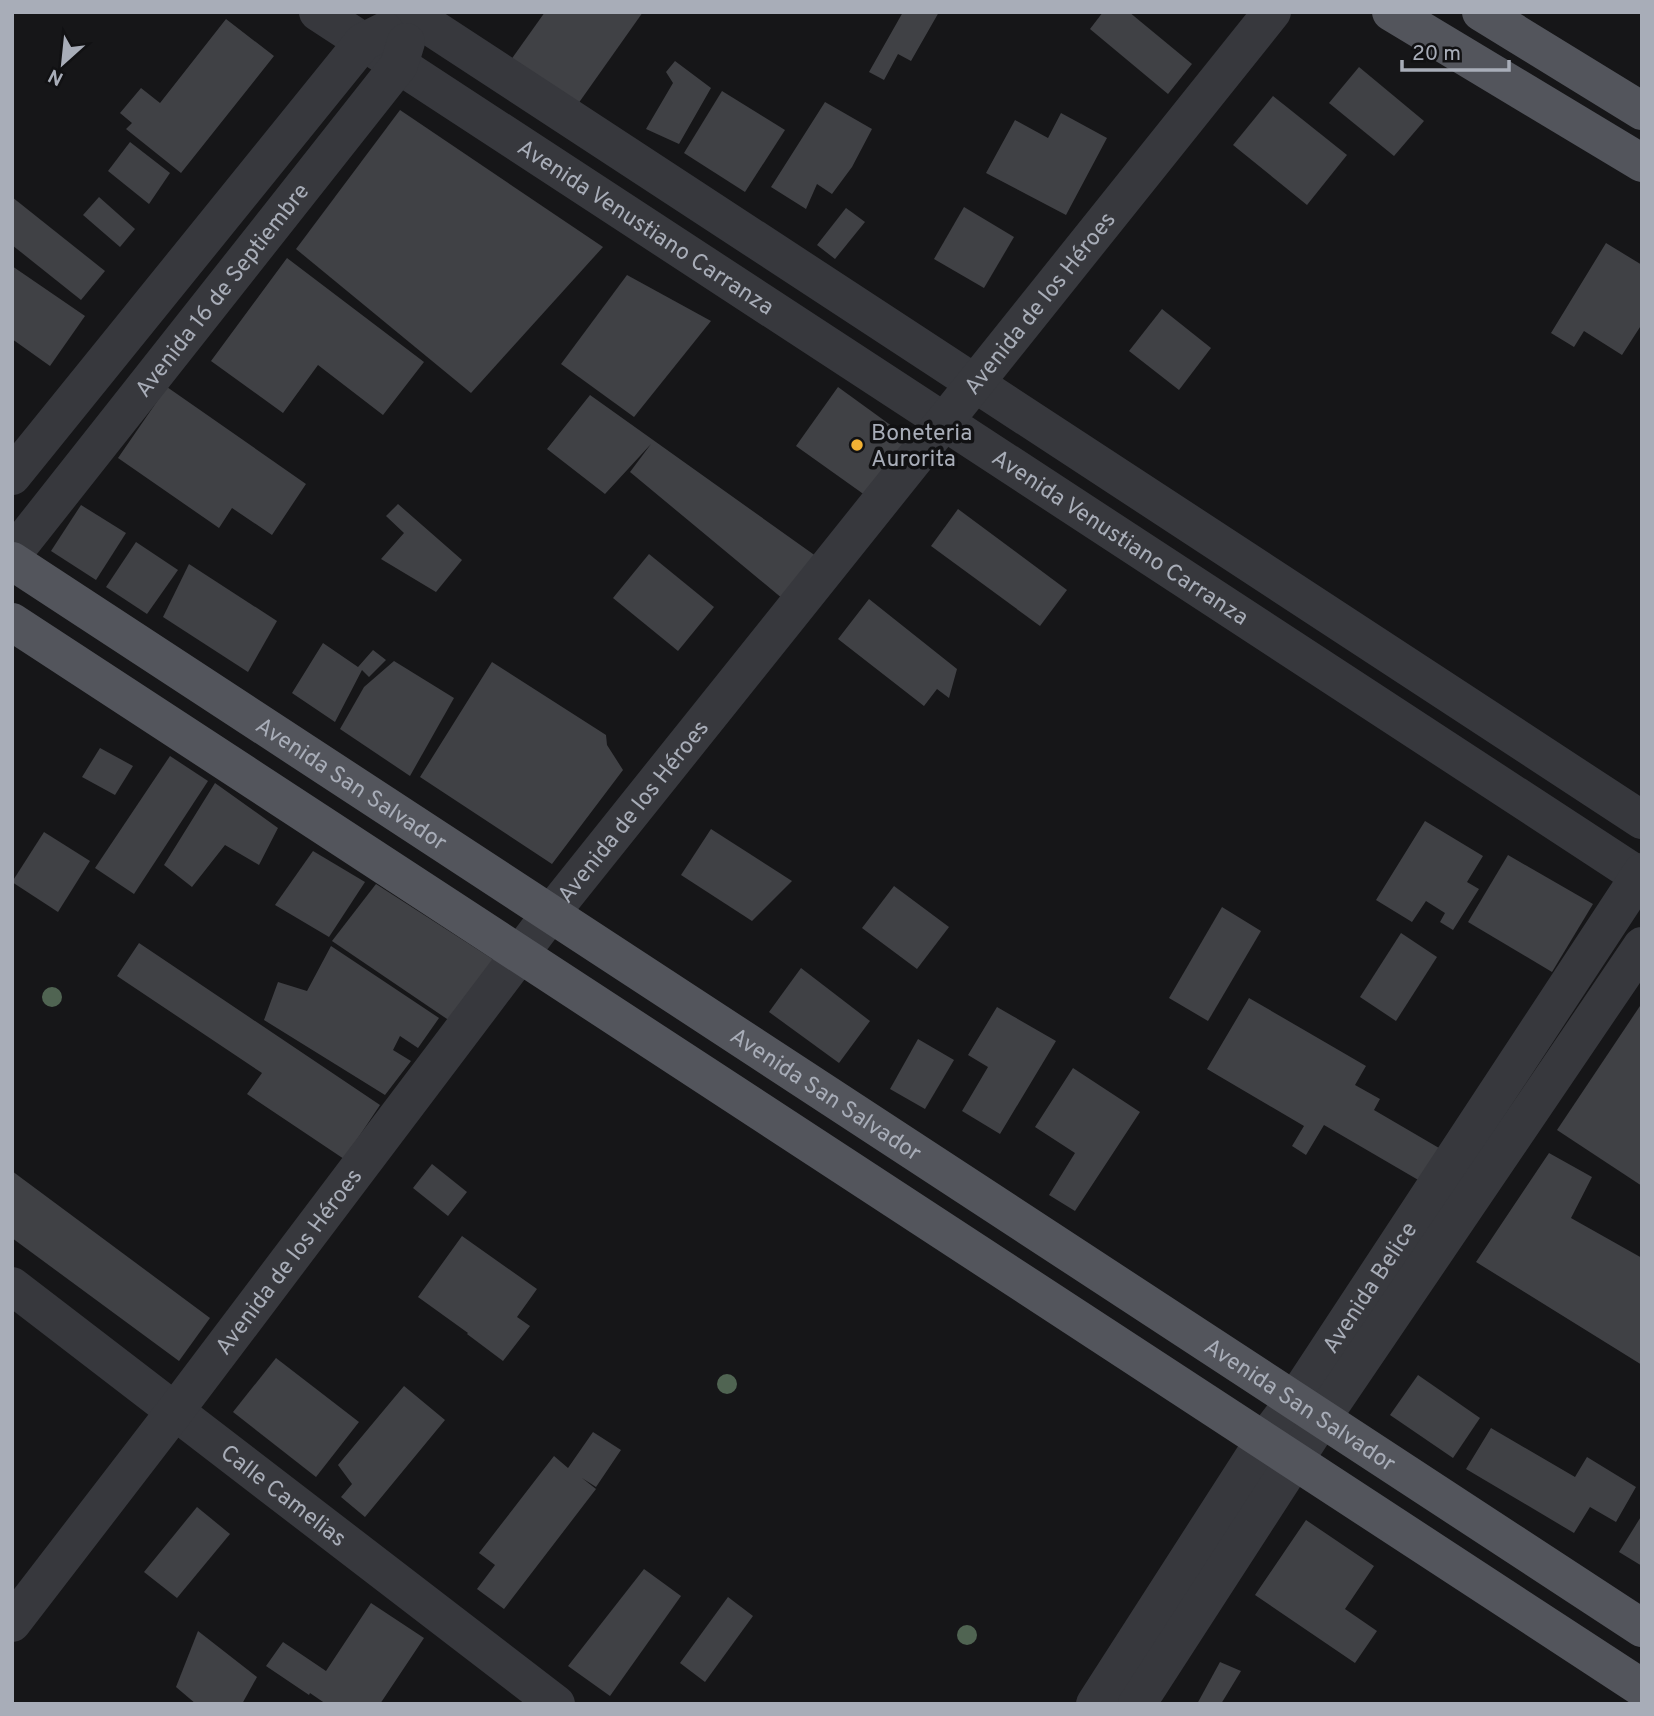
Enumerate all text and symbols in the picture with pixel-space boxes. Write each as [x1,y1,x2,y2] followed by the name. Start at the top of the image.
[28,28,98,98] north arrow
[1402,28,1509,72] scale bar
[1412,41,1461,68] text: 20 m
[45,63,68,90] text: N
[511,134,778,323] street label: Avenida Venustiano Carranza
[130,178,317,404] street label: Avenida 16 de Septiembre
[959,207,1123,402] street label: Avenida de los Héroes
[871,420,972,475] place label: Boneteria Aurorita
[849,437,865,453] marker: Boneteria Aurorita
[985,445,1253,633] street label: Avenida Venustiano Carranza
[249,712,452,859] street label: Avenida San Salvador
[552,715,717,910] street label: Avenida de los Héroes
[724,1023,926,1169] street label: Avenida San Salvador
[210,1164,370,1362] street label: Avenida de los Héroes
[1317,1217,1425,1360] street label: Avenida Belice
[1198,1333,1400,1480] street label: Avenida San Salvador
[214,1439,351,1555] street label: Calle Camelias

